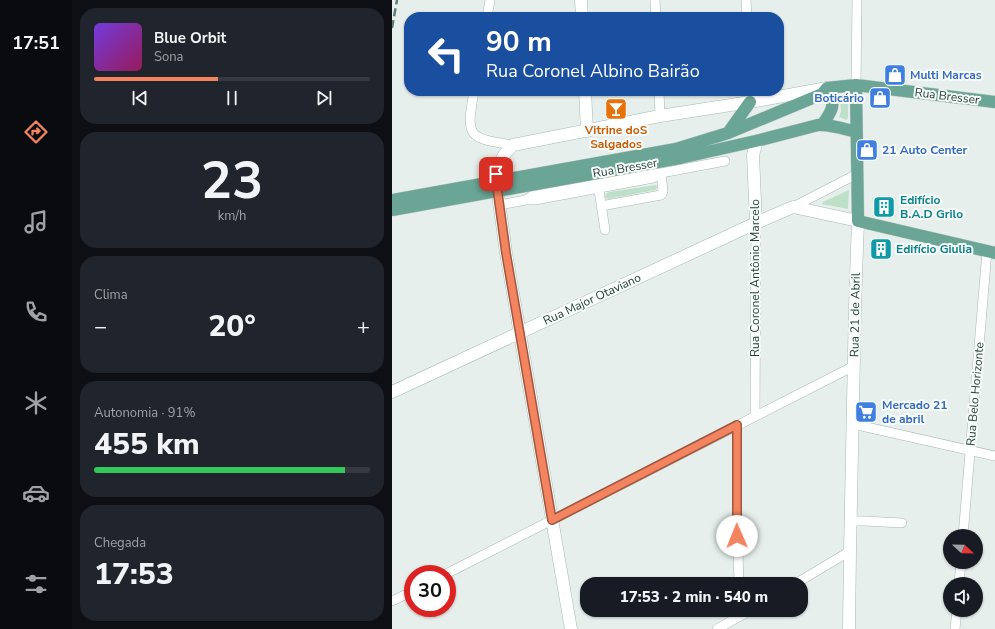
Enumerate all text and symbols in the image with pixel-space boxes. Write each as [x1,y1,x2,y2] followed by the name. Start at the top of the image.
[486,23,552,61] text: 90 m
[154,28,226,48] text: Blue Orbit
[420,28,472,80] icon: left
[12,31,60,55] text: 17:51
[154,48,184,66] text: Sona
[486,59,700,83] text: Rua Coronel Albino Bairão
[882,62,908,88] shop icon: Multi Marcas
[910,67,982,83] place label: Multi Marcas
[914,84,981,108] street label: Rua Bresser
[867,85,893,111] shop icon: Boticário
[129,87,151,109] icon: previous
[221,87,243,109] icon: pause
[313,87,335,109] icon: next
[814,90,864,106] place label: Boticário
[603,96,629,122] bar icon: Vitrine doS Salgados
[22,118,50,146] icon: directions
[584,122,648,152] place label: Vitrine doS Salgados
[854,137,880,163] shop icon: 21 Auto Center
[882,142,968,158] place label: 21 Auto Center
[201,145,263,216] text: 23
[592,154,659,182] street label: Rua Bresser
[479,157,513,191] pin
[485,163,507,185] icon: arrive
[900,192,963,222] place label: Edifício B.A.D Grilo
[871,194,897,220] building icon: Edifício B.A.D Grilo
[747,199,763,357] street label: Rua Coronel Antônio Marcelo
[218,207,246,225] text: km/h
[22,208,50,236] icon: music
[868,236,894,262] building icon: Edifício Giulia
[896,241,972,257] place label: Edifício Giulia
[540,269,644,329] street label: Rua Major Otaviano
[846,272,864,357] street label: Rua 21 de Abril
[94,286,128,304] text: Clima
[22,298,50,326] icon: phone
[208,306,256,347] text: 20°
[94,312,107,342] text: −
[357,312,370,342] text: +
[962,341,988,447] street label: Rua Belo Horizonte
[22,389,50,417] icon: climate
[882,397,947,427] place label: Mercado 21 de abril
[853,399,879,425] supermarket icon: Mercado 21 de abril
[94,404,195,422] text: Autonomia · 91%
[94,424,200,465] text: 455 km
[22,479,50,507] icon: car
[716,515,758,557] position arrow
[943,529,983,569] north arrow
[943,529,983,617] map controls
[94,534,146,552] text: Chegada
[94,554,174,595] text: 17:53
[404,565,456,617] speed limit sign: 30
[22,570,50,598] icon: filters
[943,577,983,617] button: sound
[620,587,768,607] text: 17:53 · 2 min · 540 m

